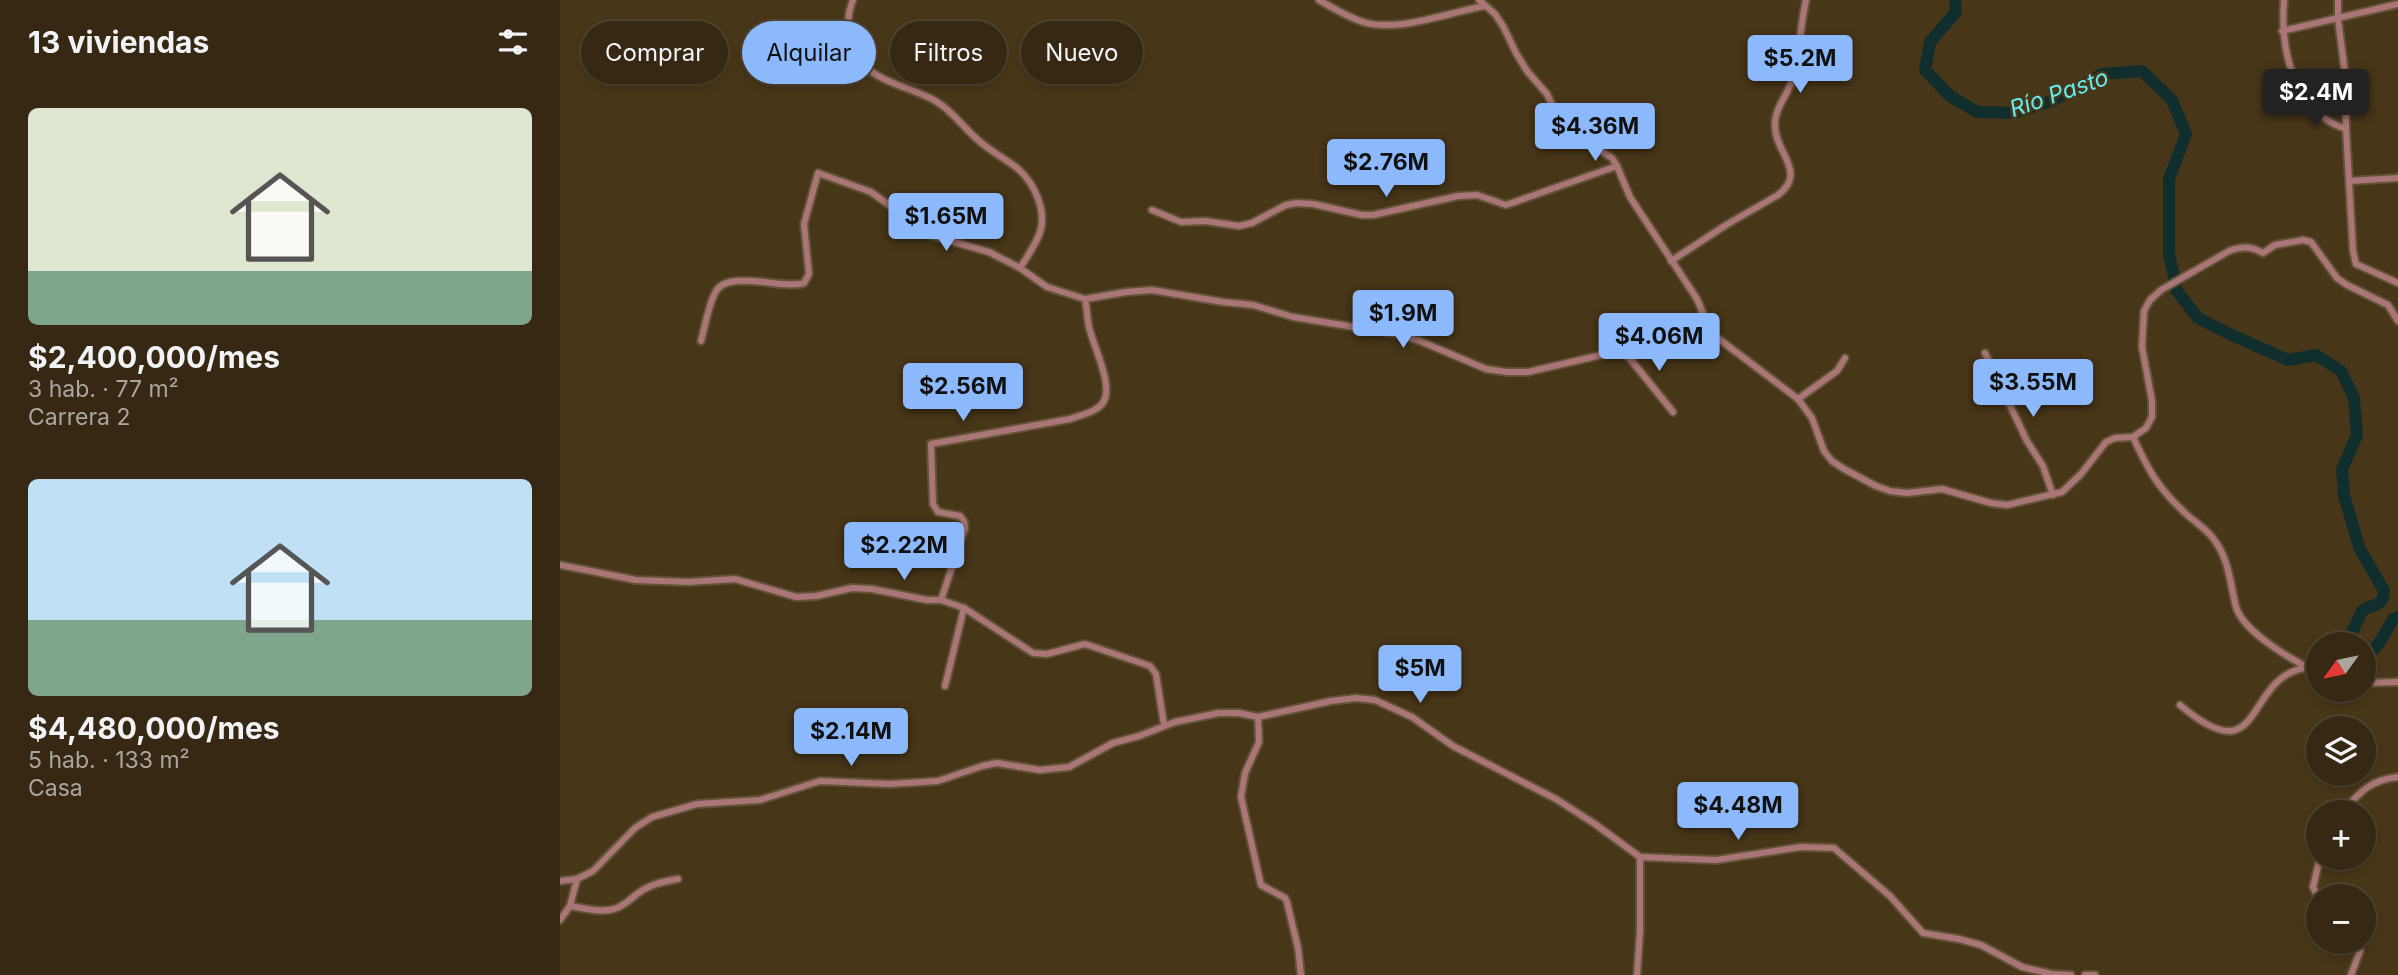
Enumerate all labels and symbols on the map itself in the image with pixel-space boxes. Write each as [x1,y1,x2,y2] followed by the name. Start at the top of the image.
[1751,36,1849,95] pin: $5.2M
[2006,63,2112,123] water label: Río Pasto
[2267,69,2365,129] pin: $2.4M
[1538,104,1652,163] pin: $4.36M
[1329,140,1443,199] pin: $2.76M
[889,194,1003,253] pin: $1.65M
[1354,290,1452,350] pin: $1.9M
[1602,314,1716,373] pin: $4.06M
[1976,360,2090,419] pin: $3.55M
[906,364,1020,423] pin: $2.56M
[847,522,961,582] pin: $2.22M
[2306,632,2376,702] north arrow
[1386,646,1454,705] pin: $5M
[794,708,908,768] pin: $2.14M
[1681,782,1795,842] pin: $4.48M

